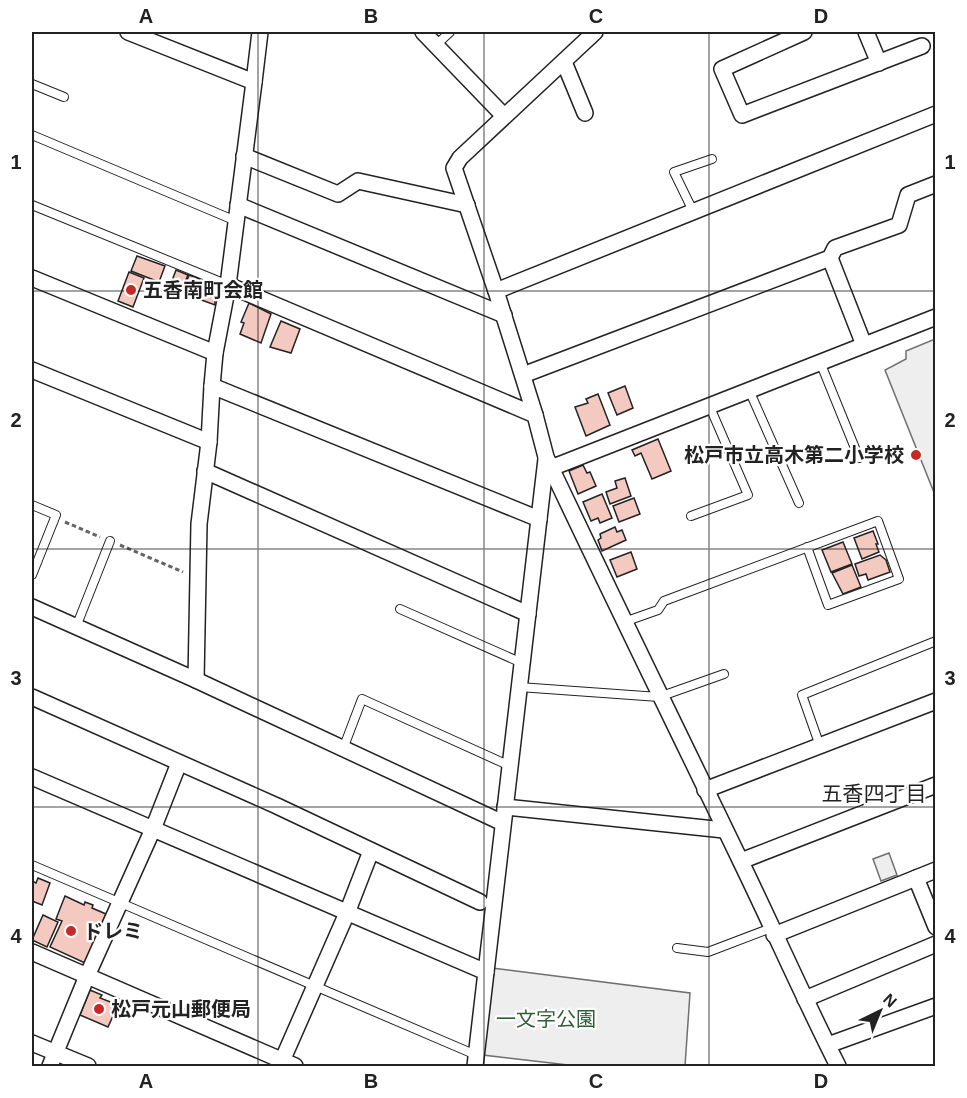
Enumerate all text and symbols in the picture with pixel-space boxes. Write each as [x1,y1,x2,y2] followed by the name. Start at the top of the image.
[139,5,153,27] text: A
[364,5,378,27] text: B
[589,5,603,27] text: C
[814,5,828,27] text: D
[10,151,22,173] text: 1
[944,151,956,173] text: 1
[143,279,263,301] place label: 五香南町会館
[124,283,138,297] marker: 五香南町会館
[10,409,22,431] text: 2
[944,409,956,431] text: 2
[684,444,904,466] place label: 松戸市立高木第二小学校
[909,448,923,462] marker: 松戸市立高木第二小学校
[10,667,22,689] text: 3
[944,667,956,689] text: 3
[822,782,927,805] district label: 五香四丁目
[83,920,143,942] place label: ドレミ
[64,924,78,938] marker: ドレミ
[10,925,22,947] text: 4
[944,925,956,947] text: 4
[850,981,910,1041] north arrow
[880,990,900,1011] text: N
[111,998,251,1020] place label: 松戸元山郵便局
[92,1002,106,1016] marker: 松戸元山郵便局
[496,1008,596,1030] park label: 一文字公園
[139,1070,153,1092] text: A
[364,1070,378,1092] text: B
[589,1070,603,1092] text: C
[814,1070,828,1092] text: D

